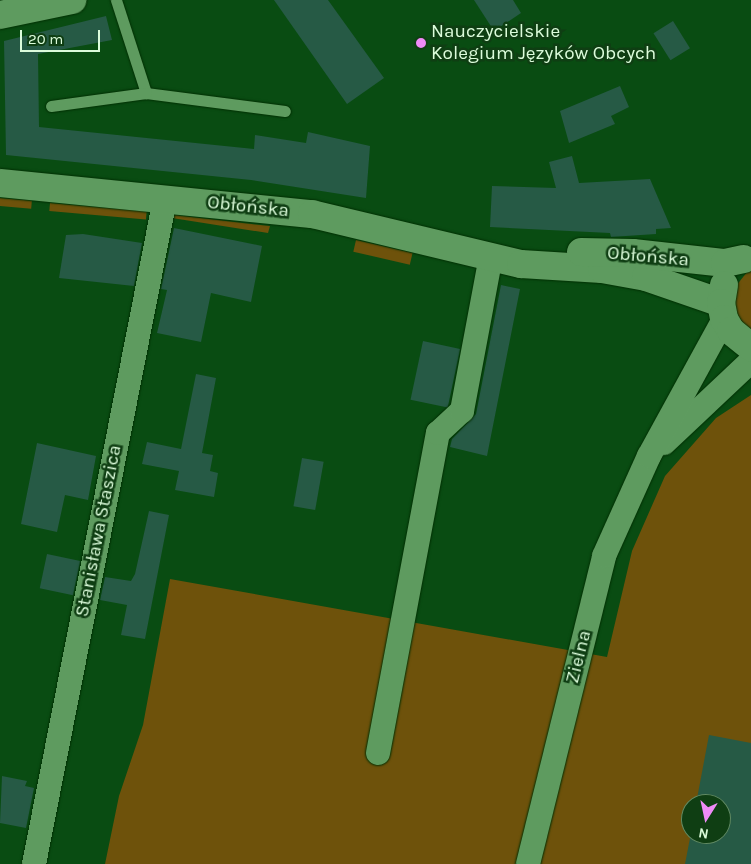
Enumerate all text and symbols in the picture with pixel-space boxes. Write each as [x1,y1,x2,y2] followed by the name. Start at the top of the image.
[22,20,102,52] scale bar
[431,21,656,65] place label: Nauczycielskie Kolegium Języków Obcych
[28,30,63,48] text: 20 m
[415,37,427,49] marker: Nauczycielskie Kolegium Języków Obcych
[206,191,290,223] street label: Obłońska
[606,242,690,272] street label: Obłońska
[71,443,127,619] street label: Stanisława Staszica
[561,628,597,686] street label: Zielna
[681,794,731,844] north arrow
[697,824,710,843] text: N

